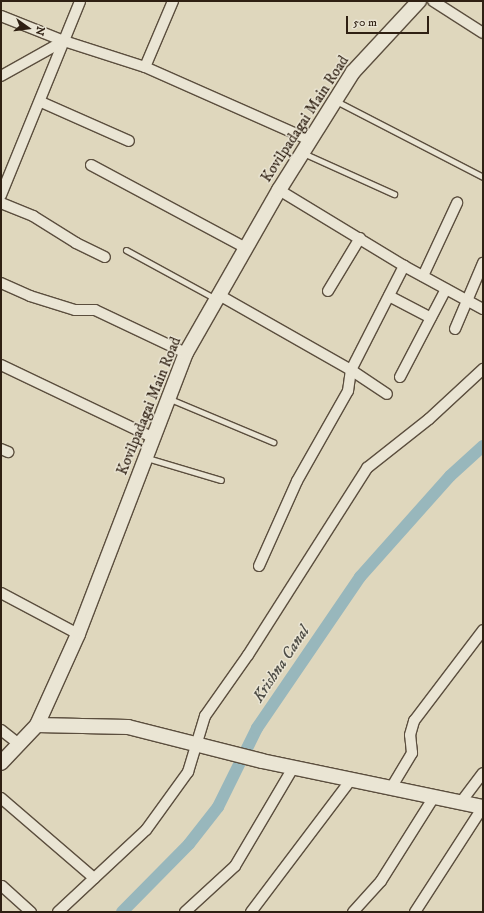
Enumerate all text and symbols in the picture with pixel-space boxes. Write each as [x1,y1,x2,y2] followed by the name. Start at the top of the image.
[8,8,48,48] north arrow
[348,8,431,34] scale bar
[353,15,377,30] text: 50 m
[32,25,48,37] text: N
[257,52,353,186] street label: Kovilpadagai Main Road
[113,334,185,478] street label: Kovilpadagai Main Road
[249,622,313,706] water label: Krishna Canal

